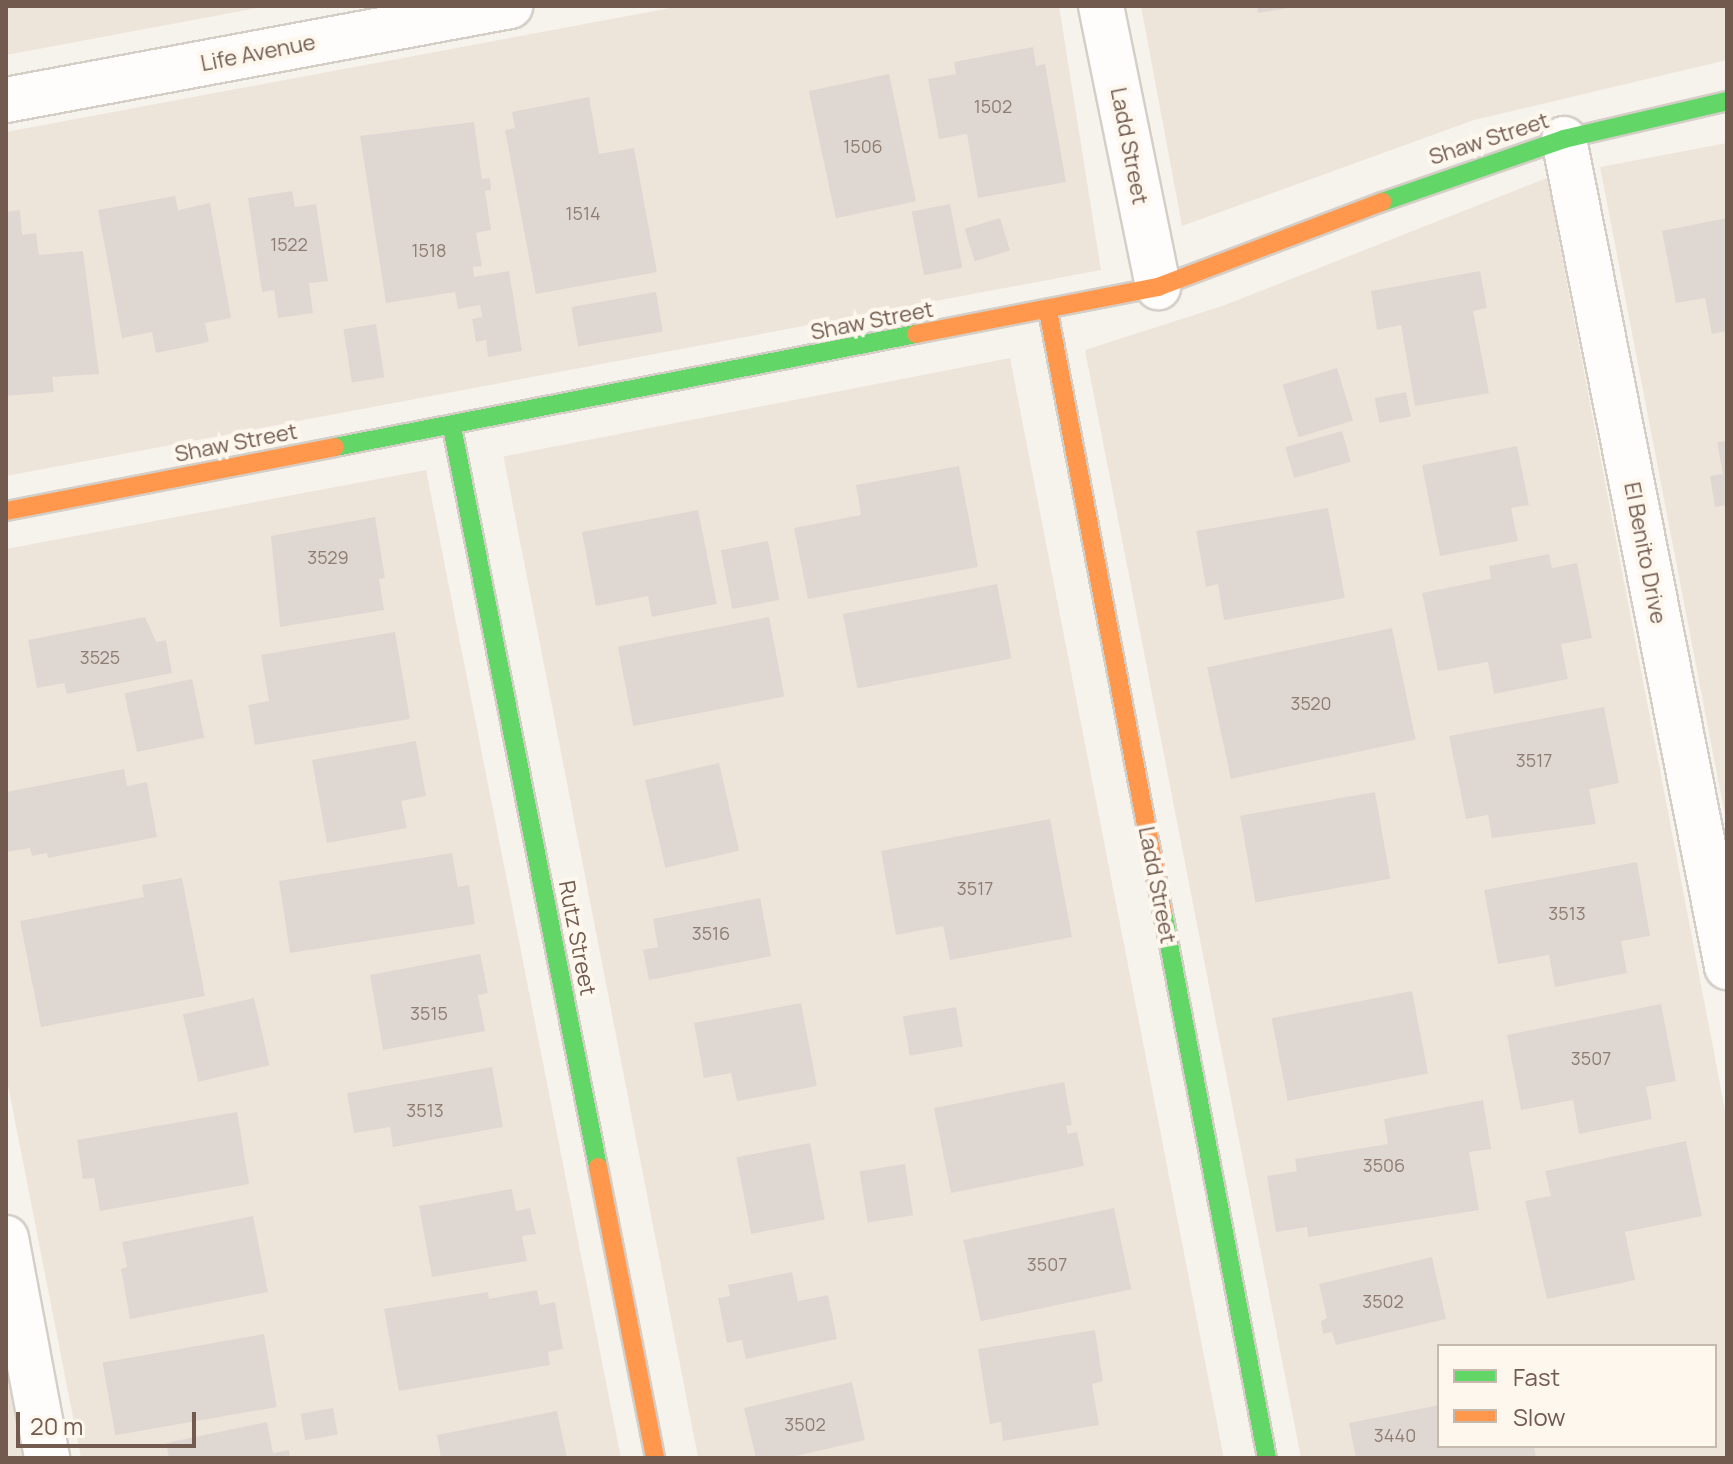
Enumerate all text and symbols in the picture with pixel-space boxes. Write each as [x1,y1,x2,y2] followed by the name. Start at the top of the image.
[198,29,318,77] street label: Life Avenue
[1105,85,1153,207] street label: Ladd Street
[974,95,1012,117] house number: 1502
[1426,107,1552,171] street label: Shaw Street
[843,135,883,157] house number: 1506
[565,202,601,224] house number: 1514
[270,233,308,255] house number: 1522
[412,239,446,261] house number: 1518
[808,296,936,346] street label: Shaw Street
[172,418,300,468] street label: Shaw Street
[1618,480,1672,626] street label: El Benito Drive
[307,546,349,568] house number: 3529
[80,646,120,668] house number: 3525
[1290,692,1332,714] house number: 3520
[1516,749,1552,771] house number: 3517
[1133,824,1181,946] street label: Ladd Street
[957,877,993,899] house number: 3517
[553,878,601,998] street label: Rutz Street
[1548,902,1586,924] house number: 3513
[692,922,730,944] house number: 3516
[410,1002,448,1024] house number: 3515
[1571,1047,1611,1069] house number: 3507
[406,1099,444,1121] house number: 3513
[1363,1154,1405,1176] house number: 3506
[1027,1253,1067,1275] house number: 3507
[1362,1290,1404,1312] house number: 3502
[1437,1344,1717,1448] legend
[1513,1360,1560,1393] text: Fast
[20,1396,200,1446] scale bar
[1513,1400,1566,1433] text: Slow
[30,1409,83,1442] text: 20 m
[784,1413,826,1435] house number: 3502
[1374,1424,1416,1446] house number: 3440

